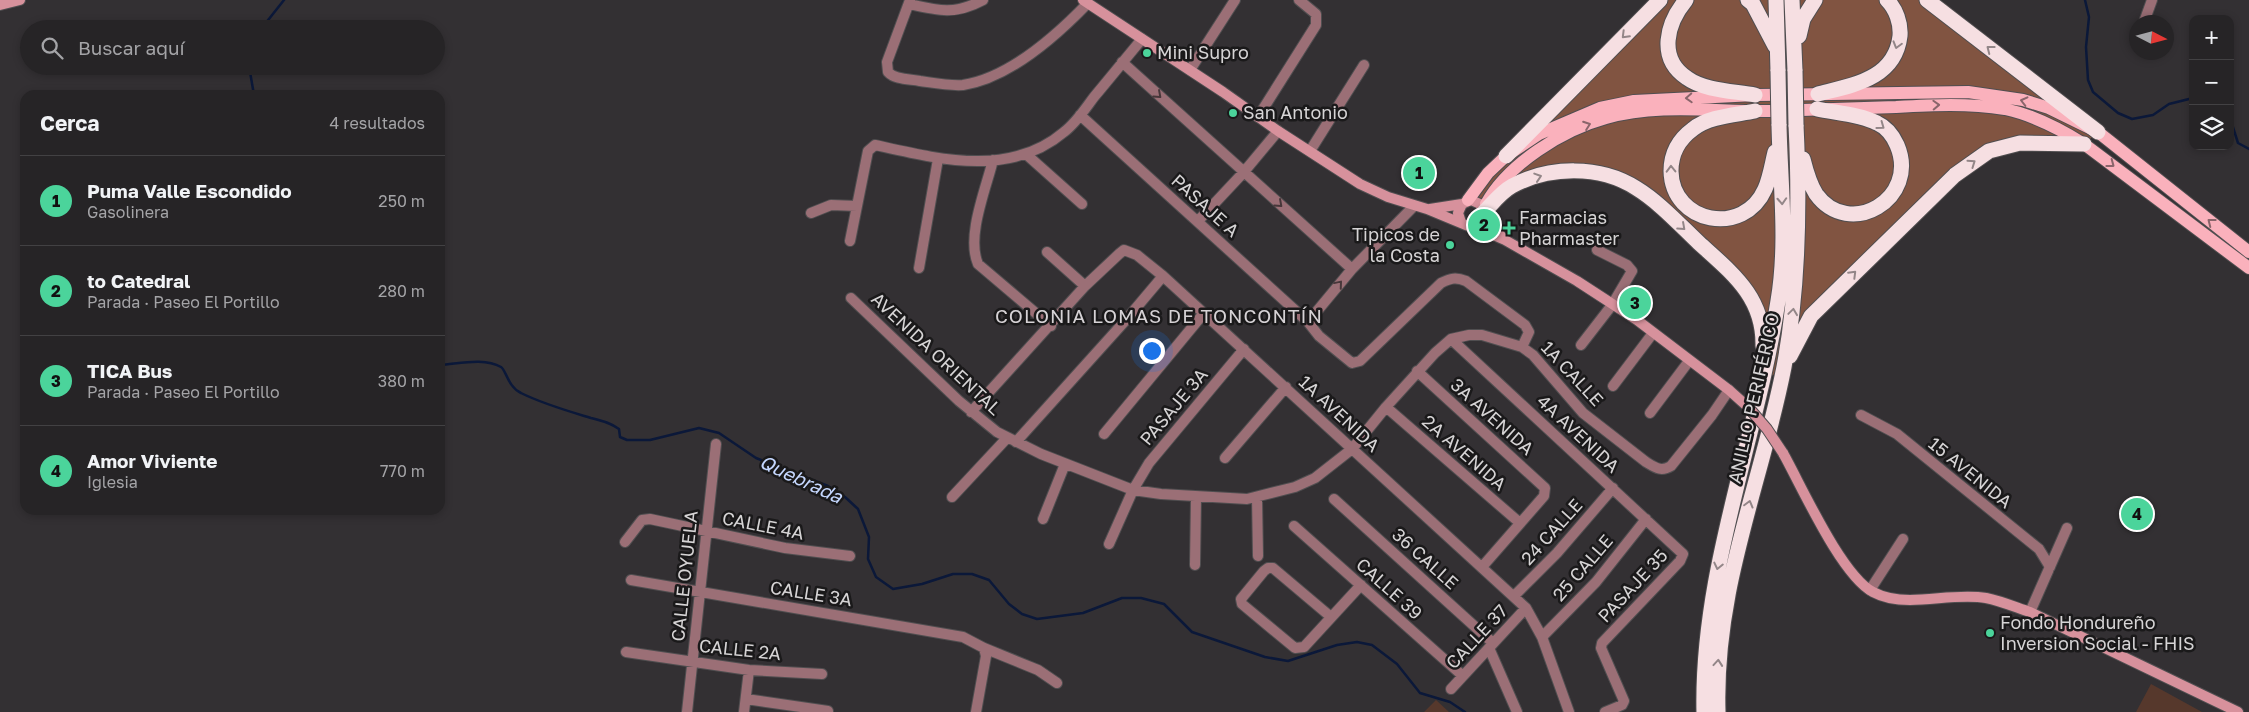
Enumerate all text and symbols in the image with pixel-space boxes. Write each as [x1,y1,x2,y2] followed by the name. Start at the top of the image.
[2129,15,2174,60] north arrow
[2189,15,2234,150] map controls
[2189,15,2234,60] button: +
[20,20,445,75] search box
[1622,29,1631,38] one-way arrow
[38,34,66,62] icon: search
[78,36,185,59] text: Buscar aquí
[1893,40,1903,48] one-way arrow
[1157,41,1249,63] place label: Mini Supro
[1986,46,1996,55] one-way arrow
[1141,47,1153,59] marker: Mini Supro
[2189,60,2234,105] button: −
[1153,89,1162,98] one-way arrow
[1685,93,1692,103] one-way arrow
[2020,96,2029,107] one-way arrow
[1932,100,1940,110] one-way arrow
[1243,101,1348,123] place label: San Antonio
[2189,105,2234,150] button: layers
[1227,107,1239,119] marker: San Antonio
[40,110,99,136] text: Cerca
[330,113,425,133] text: 4 resultados
[1875,120,1885,129] one-way arrow
[1582,121,1590,131] one-way arrow
[1403,154,1435,192] pin: 1
[2105,158,2114,166] one-way arrow
[1966,160,1976,169] one-way arrow
[1666,165,1676,173] one-way arrow
[1167,169,1244,241] street label: PASAJE A
[1533,172,1542,182] one-way arrow
[87,179,292,202] text: Puma Valle Escondido
[52,191,60,211] text: 1
[378,191,425,211] text: 250 m
[1776,197,1787,205] one-way arrow
[1273,198,1282,207] one-way arrow
[87,202,169,222] text: Gasolinera
[1468,206,1500,244] pin: 2
[1519,206,1619,249] place label: Farmacias Pharmaster
[2208,219,2217,227] one-way arrow
[1677,221,1686,230] one-way arrow
[1503,222,1515,234] marker: Farmacias Pharmaster
[1352,223,1440,266] place label: Tipicos de la Costa
[1444,239,1456,251] marker: Tipicos de la Costa
[87,269,190,292] text: to Catedral
[1847,270,1856,279] one-way arrow
[51,281,61,301] text: 2
[378,281,425,301] text: 280 m
[1334,281,1343,290] one-way arrow
[1619,284,1651,322] pin: 3
[867,287,1006,419] street label: AVENIDA ORIENTAL
[87,292,280,312] text: Parada · Paseo El Portillo
[995,304,1323,327] district label: COLONIA LOMAS DE TONCONTÍN
[1787,307,1798,315] one-way arrow
[1723,310,1783,485] street label: ANILLO PERIFÉRICO
[1537,336,1608,410] street label: 1A CALLE
[1139,338,1165,364] your location
[87,359,173,382] text: TICA Bus
[1135,363,1212,449] street label: PASAJE 3A
[1295,370,1385,456] street label: 1A AVENIDA
[51,371,61,391] text: 3
[378,371,425,391] text: 380 m
[1447,373,1539,459] street label: 3A AVENIDA
[87,382,280,402] text: Parada · Paseo El Portillo
[1533,390,1624,477] street label: 4A AVENIDA
[1418,410,1511,495] street label: 2A AVENIDA
[1925,432,2017,512] street label: 15 AVENIDA
[87,449,218,472] text: Amor Viviente
[756,449,847,508] water label: Quebrada
[51,461,61,481] text: 4
[380,461,425,481] text: 770 m
[87,472,138,492] text: Iglesia
[1516,494,1587,569] street label: 24 CALLE
[2121,495,2153,533] pin: 4
[1743,500,1753,509] one-way arrow
[720,506,806,544] street label: CALLE 4A
[666,509,702,642] street label: CALLE OYUELA
[1388,523,1463,594] street label: 36 CALLE
[1547,530,1617,605] street label: 25 CALLE
[1593,544,1672,627] street label: PASAJE 35
[1352,553,1427,624] street label: CALLE 39
[1713,562,1724,571] one-way arrow
[769,576,854,610] street label: CALLE 3A
[1441,600,1512,673] street label: CALLE 37
[2000,611,2195,654] place label: Fondo Hondureño Inversion Social - FHIS
[1984,627,1996,639] marker: Fondo Hondureño Inversion Social - FHIS
[698,634,782,664] street label: CALLE 2A
[1712,659,1723,667] one-way arrow

